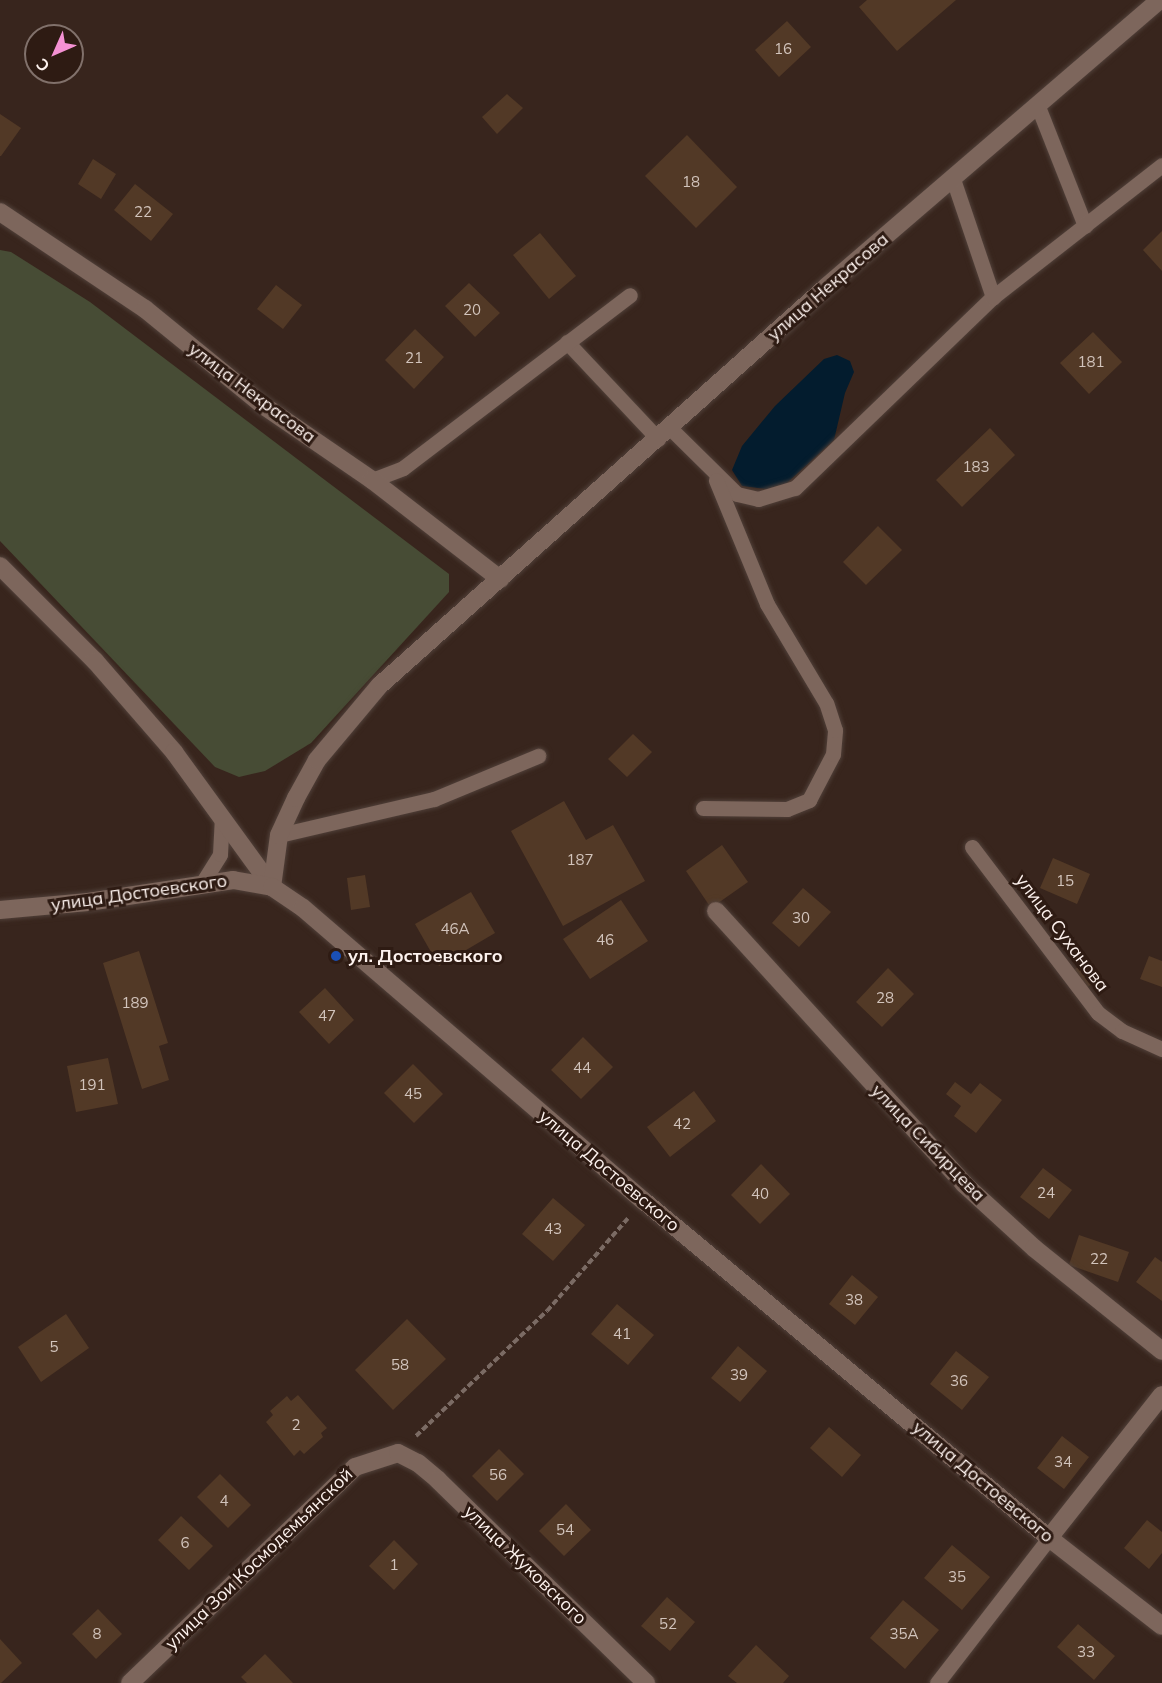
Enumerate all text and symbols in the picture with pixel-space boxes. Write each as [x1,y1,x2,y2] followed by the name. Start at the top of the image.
[24,24,84,84] north arrow
[774,40,792,58] house number: 16
[32,54,54,76] text: С
[682,173,700,191] house number: 18
[134,203,152,221] house number: 22
[763,229,893,345] street label: улица Некрасова
[463,301,481,319] house number: 20
[184,338,320,448] street label: улица Некрасова
[405,349,423,367] house number: 21
[1078,353,1104,371] house number: 181
[963,458,989,476] house number: 183
[567,851,593,869] house number: 187
[50,870,228,916] street label: улица Достоевского
[1011,870,1113,996] street label: улица Суханова
[1056,872,1074,890] house number: 15
[792,909,810,927] house number: 30
[440,920,470,938] house number: 46А
[596,931,614,949] house number: 46
[348,945,503,967] place label: ул. Достоевского
[329,949,343,963] marker: ул. Достоевского
[876,989,894,1007] house number: 28
[122,994,148,1012] house number: 189
[318,1007,336,1025] house number: 47
[573,1059,591,1077] house number: 44
[79,1076,105,1094] house number: 191
[867,1080,989,1206] street label: улица Сибирцева
[404,1085,422,1103] house number: 45
[534,1106,684,1236] street label: улица Достоевского
[673,1115,691,1133] house number: 42
[1037,1184,1055,1202] house number: 24
[751,1185,769,1203] house number: 40
[544,1220,562,1238] house number: 43
[1090,1250,1108,1268] house number: 22
[845,1291,863,1309] house number: 38
[613,1325,631,1343] house number: 41
[50,1338,58,1356] house number: 5
[391,1356,409,1374] house number: 58
[730,1366,748,1384] house number: 39
[950,1372,968,1390] house number: 36
[292,1416,300,1434] house number: 2
[908,1417,1058,1547] street label: улица Достоевского
[1054,1453,1072,1471] house number: 34
[161,1464,357,1654] street label: улица Зои Космодемьянской
[489,1466,507,1484] house number: 56
[220,1492,228,1510] house number: 4
[459,1501,591,1629] street label: улица Жуковского
[556,1521,574,1539] house number: 54
[181,1534,189,1552] house number: 6
[390,1556,398,1574] house number: 1
[948,1568,966,1586] house number: 35
[659,1615,677,1633] house number: 52
[93,1625,101,1643] house number: 8
[889,1625,919,1643] house number: 35А
[1077,1643,1095,1661] house number: 33

